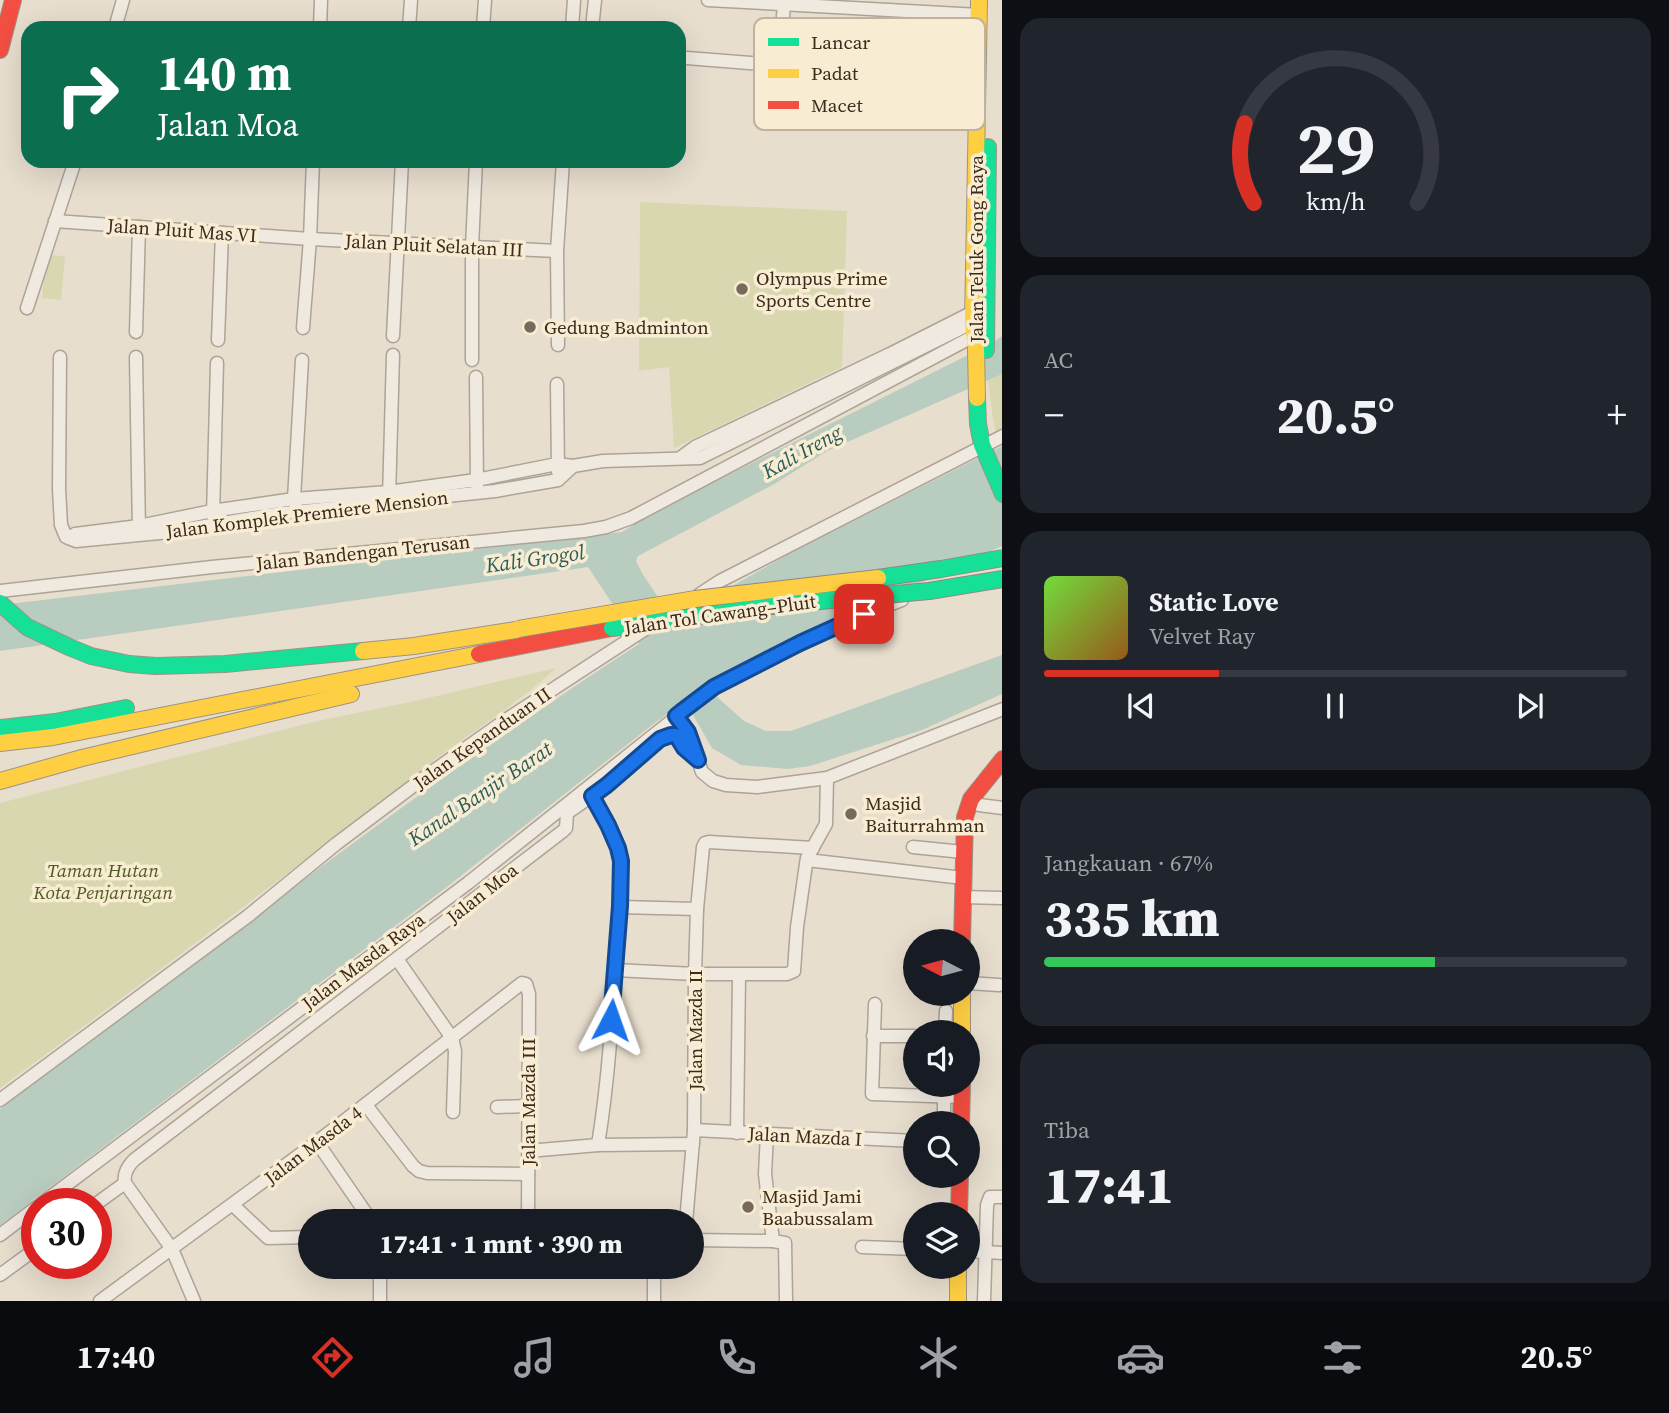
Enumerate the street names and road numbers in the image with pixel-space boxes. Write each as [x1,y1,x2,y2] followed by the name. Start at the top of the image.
[963,155,989,344] street label: Jalan Teluk Gong Raya
[105,212,258,248] street label: Jalan Pluit Mas VI
[343,227,524,263] street label: Jalan Pluit Selatan III
[163,484,450,544] street label: Jalan Komplek Premiere Mension
[254,528,471,576] street label: Jalan Bandengan Terusan
[622,588,818,640] street label: Jalan Tol Cawang–Pluit
[407,681,556,796] street label: Jalan Kepanduan II
[440,857,523,930] street label: Jalan Moa
[295,906,430,1016] street label: Jalan Masda Raya
[682,969,708,1092] street label: Jalan Mazda II
[515,1038,541,1167] street label: Jalan Mazda III
[258,1099,368,1191] street label: Jalan Masda 4
[746,1120,863,1152] street label: Jalan Mazda I

